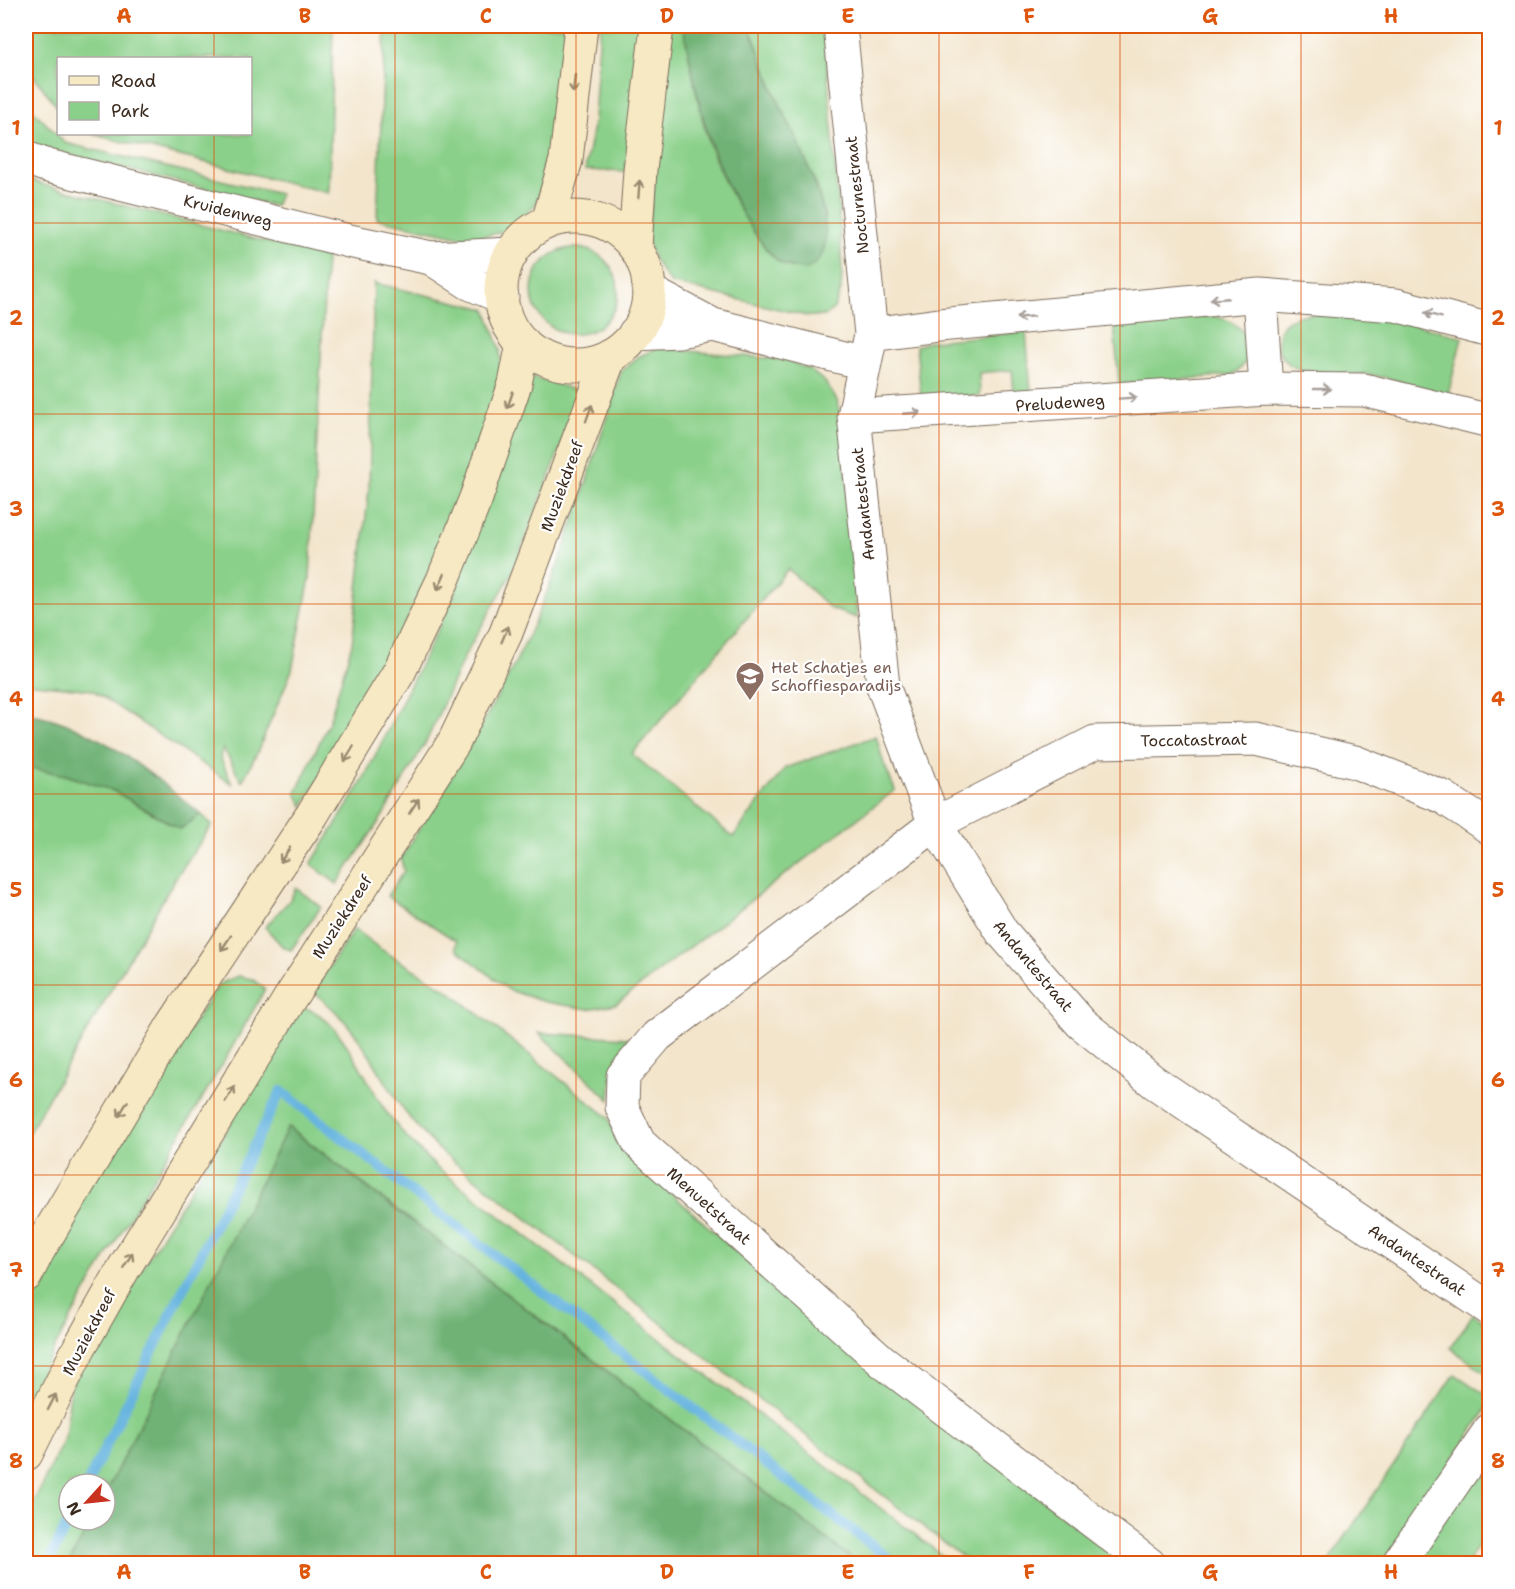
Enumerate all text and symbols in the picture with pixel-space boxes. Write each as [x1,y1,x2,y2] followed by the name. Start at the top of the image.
[116,3,132,29] text: A
[299,3,311,29] text: B
[480,3,492,29] text: C
[660,3,674,29] text: D
[841,3,855,29] text: E
[1023,3,1035,29] text: F
[1202,3,1218,29] text: G
[1384,3,1398,29] text: H
[57,57,252,135] legend
[111,69,156,93] text: Road
[568,73,579,93] one-way arrow
[111,99,150,123] text: Park
[11,115,21,141] text: 1
[1493,115,1503,141] text: 1
[840,135,874,255] street label: Nocturnestraat
[633,180,644,199] one-way arrow
[181,190,275,232] street label: Kruidenweg
[1209,294,1229,305] one-way arrow
[9,305,23,331] text: 2
[1491,305,1505,331] text: 2
[1424,308,1443,320] one-way arrow
[1015,312,1035,323] one-way arrow
[1312,383,1332,395] one-way arrow
[1015,389,1106,417] street label: Preludeweg
[503,390,514,409] one-way arrow
[1117,393,1137,404] one-way arrow
[584,404,595,423] one-way arrow
[902,407,921,418] one-way arrow
[536,436,589,534] street label: Muziekdreef
[847,446,879,562] street label: Andantestraat
[9,496,23,522] text: 3
[1491,496,1505,522] text: 3
[435,573,447,591] one-way arrow
[500,626,511,644] one-way arrow
[771,657,902,696] place label: Het Schatjes en Schoffiesparadijs
[734,660,766,702] school or university icon: Het Schatjes en Schoffiesparadijs
[9,686,23,712] text: 4
[1491,686,1505,712] text: 4
[1140,729,1248,751] street label: Toccatastraat
[343,745,355,762] one-way arrow
[408,799,420,815] one-way arrow
[279,846,291,863] one-way arrow
[307,870,377,963] street label: Muziekdreef
[10,877,22,903] text: 5
[1492,877,1504,903] text: 5
[988,916,1078,1016] street label: Andantestraat
[220,935,232,951] one-way arrow
[9,1067,23,1093] text: 6
[1491,1067,1505,1093] text: 6
[224,1086,236,1103] one-way arrow
[117,1100,129,1117] one-way arrow
[662,1163,756,1249] street label: Menuetstraat
[1364,1219,1470,1301] street label: Andantestraat
[123,1252,135,1269] one-way arrow
[9,1257,23,1283] text: 7
[1491,1257,1505,1283] text: 7
[57,1284,121,1379] street label: Muziekdreef
[46,1393,58,1411] one-way arrow
[9,1448,23,1474] text: 8
[1491,1448,1505,1474] text: 8
[57,1472,117,1532] north arrow
[62,1498,86,1519] text: N
[116,1559,132,1585] text: A
[299,1559,311,1585] text: B
[480,1559,492,1585] text: C
[660,1559,674,1585] text: D
[841,1559,855,1585] text: E
[1023,1559,1035,1585] text: F
[1202,1559,1218,1585] text: G
[1384,1559,1398,1585] text: H

